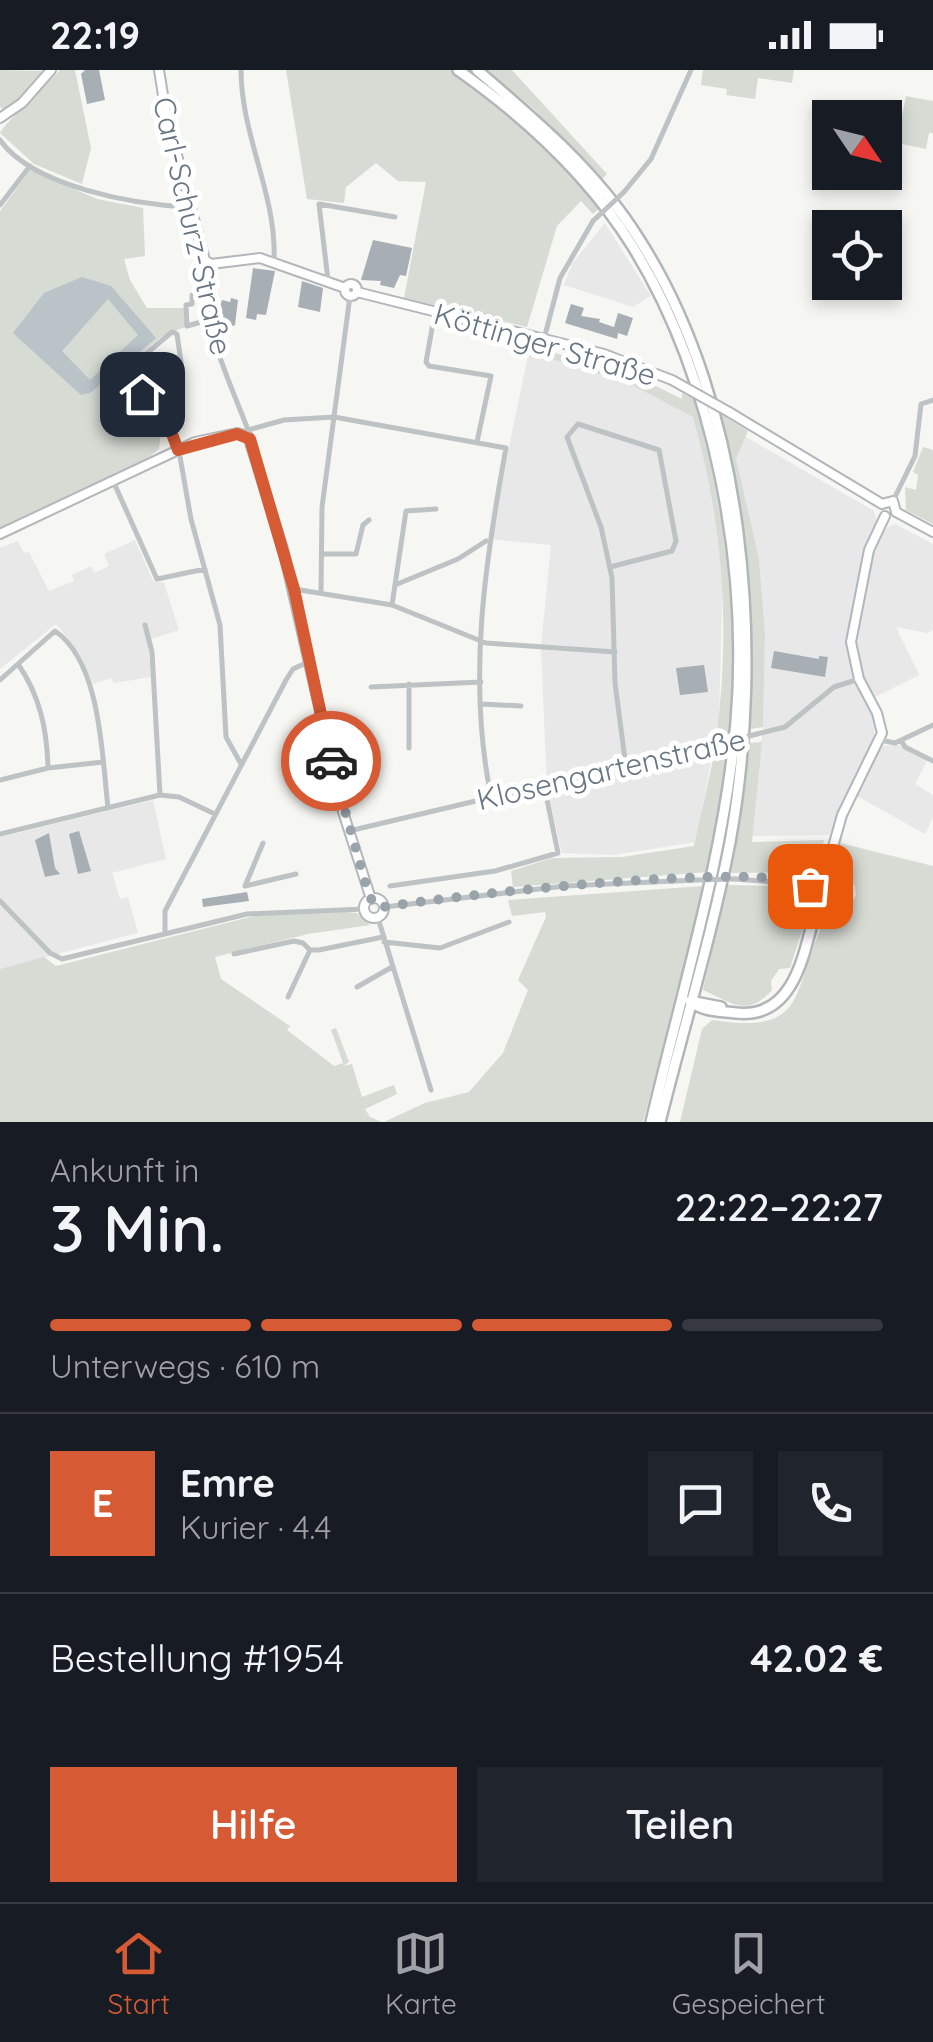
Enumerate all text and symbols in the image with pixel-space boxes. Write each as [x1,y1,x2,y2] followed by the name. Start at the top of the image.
[50,11,140,59] text: 22:19
[145,93,241,359] street label: Carl-Schurz-Straße
[812,100,902,190] north arrow
[812,100,902,300] map controls
[812,210,902,300] button: locate
[430,294,660,394] street label: Köttinger Straße
[100,352,185,437] pin
[115,367,170,422] icon: home
[281,711,381,811] courier
[473,720,749,818] street label: Klosengartenstraße
[304,734,359,789] icon: car
[768,844,853,929] pin
[783,859,838,914] icon: bag
[50,1150,199,1190] text: Ankunft in
[675,1183,883,1231] text: 22:22–22:27
[50,1187,224,1268] text: 3 Min.
[50,1346,320,1386] text: Unterwegs · 610 m
[648,1451,753,1556] button: chat
[778,1451,883,1556] button: phone
[180,1459,275,1507] text: Emre
[92,1479,113,1527] text: E
[180,1507,331,1547] text: Kurier · 4.4
[50,1634,344,1682] text: Bestellung #1954
[750,1634,883,1682] text: 42.02 €
[50,1767,457,1882] button: Hilfe
[477,1767,883,1882] button: Teilen
[108,1926,170,2021] tab: Start
[385,1926,457,2021] tab: Karte
[672,1926,826,2021] tab: Gespeichert

